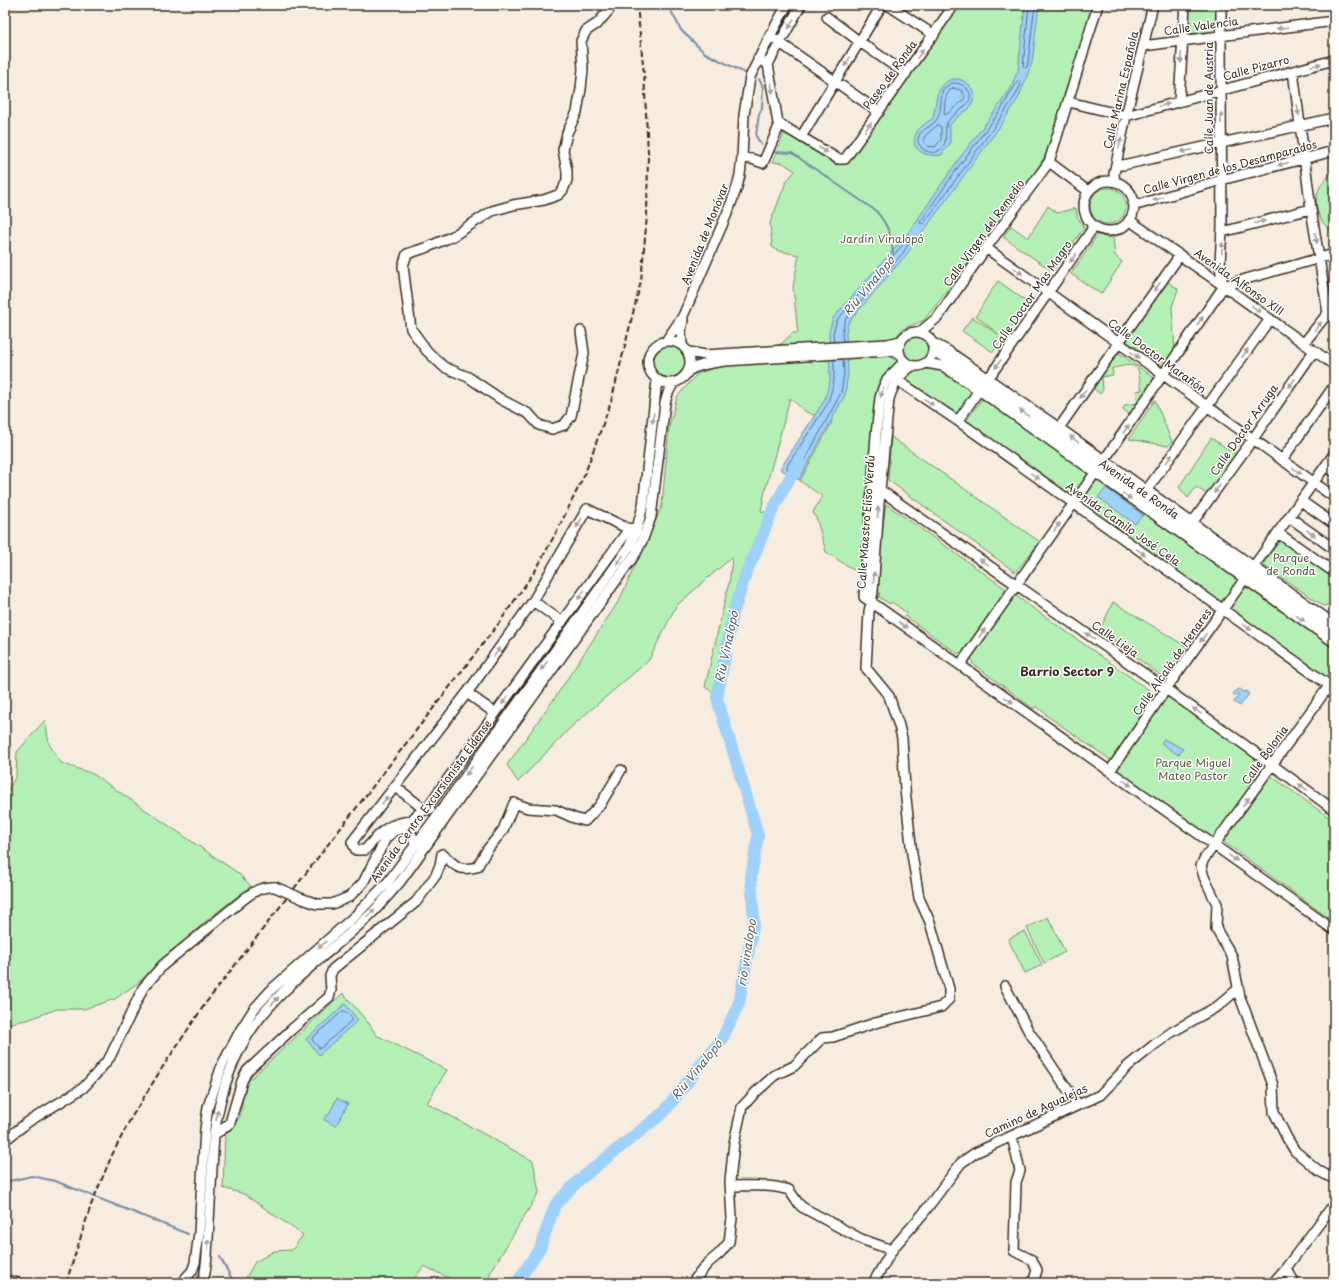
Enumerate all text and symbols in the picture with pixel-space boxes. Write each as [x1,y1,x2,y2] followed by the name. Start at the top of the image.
[1163,12,1239,39] street label: Calle Valencia
[787,18,794,30] one-way arrow
[1275,25,1288,31] one-way arrow
[1099,29,1142,151] street label: Calle Marina Española
[858,36,921,113] street label: Paseo de Ronda
[1200,42,1217,154] street label: Calle Juan de Austria
[916,49,924,60] one-way arrow
[1221,51,1291,85] street label: Calle Pizarro
[1178,52,1185,64] one-way arrow
[843,57,851,67] one-way arrow
[1310,61,1323,67] one-way arrow
[769,82,775,94] one-way arrow
[1158,102,1170,108] one-way arrow
[1295,104,1301,116] one-way arrow
[1218,111,1224,124] one-way arrow
[864,122,872,132] one-way arrow
[1141,135,1319,198] street label: Calle Virgen de los Desamparados
[1118,137,1124,150] one-way arrow
[817,146,829,153] one-way arrow
[1180,148,1193,154] one-way arrow
[1277,162,1289,168] one-way arrow
[939,175,1028,290] street label: Calle Virgen del Remedio
[676,181,733,287] street label: Avenida de Monóvar
[1151,196,1163,202] one-way arrow
[1254,219,1266,225] one-way arrow
[840,230,924,247] park label: Jardín Vinalopó
[1313,232,1319,244] one-way arrow
[987,237,1076,353] street label: Calle Doctor Mas Magro
[1218,242,1225,254] one-way arrow
[1191,244,1288,319] street label: Avenida Alfonso XIII
[838,250,900,319] water label: Riu Vinalopó
[1069,253,1077,263] one-way arrow
[1012,267,1023,275] one-way arrow
[1153,282,1161,293] one-way arrow
[1250,305,1261,313] one-way arrow
[1105,314,1210,397] street label: Calle Doctor Marañón
[1196,316,1204,327] one-way arrow
[1313,320,1322,331] one-way arrow
[1241,348,1249,359] one-way arrow
[1129,351,1140,359] one-way arrow
[994,359,1002,370] one-way arrow
[1288,377,1296,388] one-way arrow
[1206,380,1282,479] street label: Calle Doctor Arruga
[879,387,885,399] one-way arrow
[1079,389,1087,399] one-way arrow
[924,398,934,406] one-way arrow
[1018,408,1029,417] one-way arrow
[650,412,656,424] one-way arrow
[1122,423,1130,434] one-way arrow
[1069,435,1079,443] one-way arrow
[852,454,879,589] street label: Calle Maestro Eliso Verdú
[1096,454,1183,523] street label: Avenida de Ronda
[1165,454,1173,464] one-way arrow
[1292,467,1303,475] one-way arrow
[1030,472,1040,480] one-way arrow
[1062,477,1184,570] street label: Avenida Camilo José Cela
[1213,484,1221,494] one-way arrow
[1122,492,1132,500] one-way arrow
[875,506,882,518] one-way arrow
[576,517,583,529] one-way arrow
[1053,522,1061,532] one-way arrow
[1306,529,1317,537] one-way arrow
[1136,548,1146,556] one-way arrow
[1267,549,1316,579] park label: Parque de Ronda
[616,555,624,565] one-way arrow
[978,558,989,566] one-way arrow
[871,571,878,583] one-way arrow
[577,590,585,600] one-way arrow
[1128,605,1215,719] street label: Calle Alcalá de Henares
[710,608,743,684] water label: Riu Vinalopó
[1294,614,1305,622] one-way arrow
[1088,616,1142,661] street label: Calle Lieja
[898,621,909,629] one-way arrow
[1242,623,1253,631] one-way arrow
[978,628,986,638] one-way arrow
[1085,632,1096,640] one-way arrow
[1199,633,1207,643] one-way arrow
[493,646,501,657] one-way arrow
[540,660,548,671] one-way arrow
[1020,662,1114,680] district label: Barrio Sector 9
[501,695,509,705] one-way arrow
[1004,696,1015,704] one-way arrow
[1192,707,1202,715] one-way arrow
[366,716,496,886] street label: Avenida Centro Excursionista Eldense
[1237,721,1292,788] street label: Calle Bolonia
[1155,754,1231,784] park label: Parque Miguel Mateo Pastor
[464,766,473,777] one-way arrow
[1122,779,1132,787] one-way arrow
[1297,782,1308,791] one-way arrow
[381,795,390,806] one-way arrow
[1242,797,1250,808] one-way arrow
[1228,854,1238,862] one-way arrow
[366,909,376,918] one-way arrow
[732,917,760,988] water label: rio vinalopo
[317,940,327,949] one-way arrow
[270,996,279,1005] one-way arrow
[666,1034,727,1103] water label: Riu Vinalopó
[982,1079,1090,1142] street label: Camino de Agualejas
[214,1109,220,1121] one-way arrow
[204,1239,211,1251] one-way arrow

